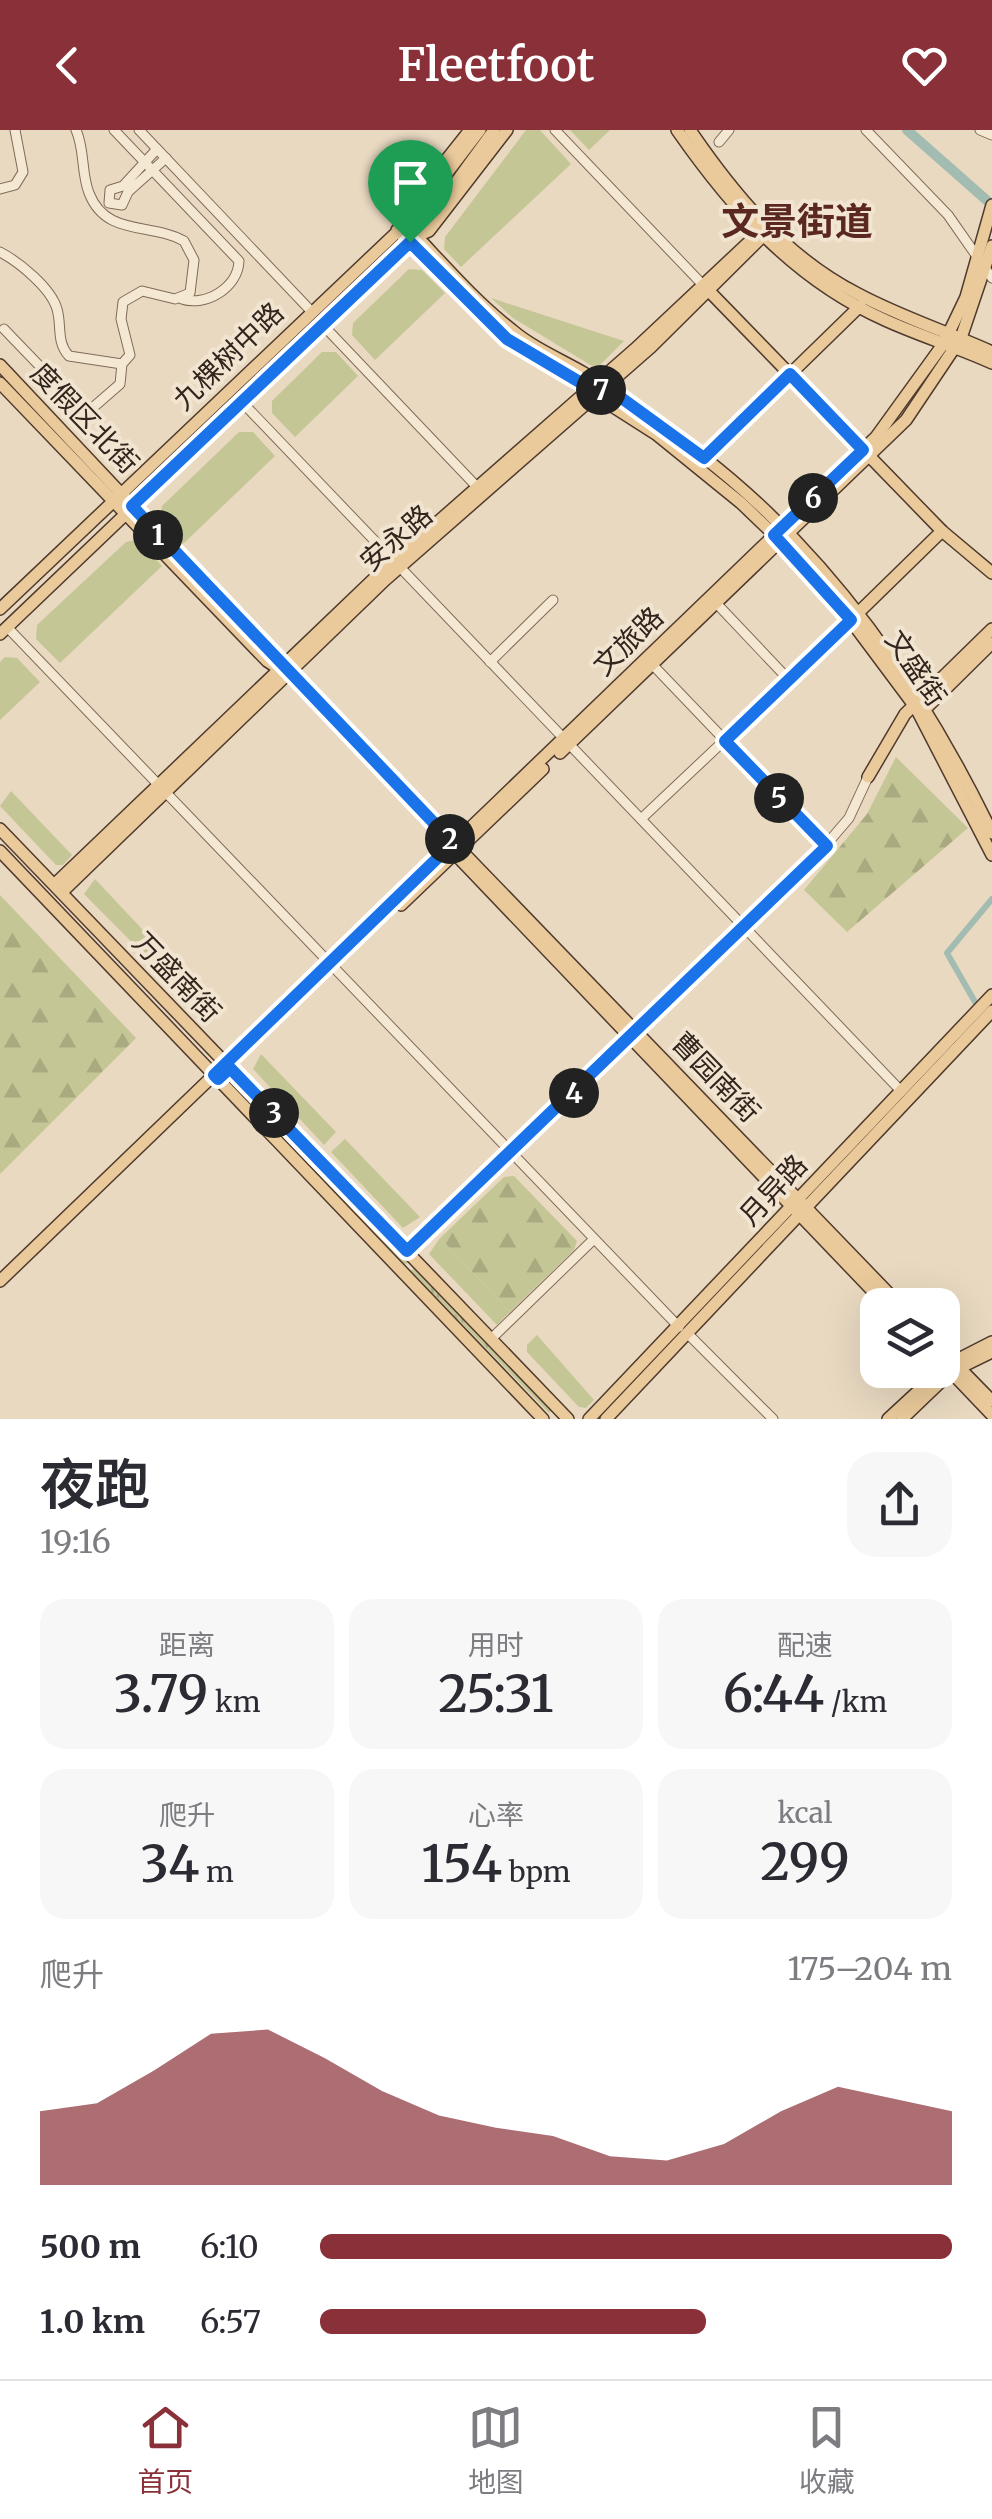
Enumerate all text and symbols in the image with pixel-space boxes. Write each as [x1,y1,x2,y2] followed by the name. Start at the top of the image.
[397,37,595,93] text: Fleetfoot
[40,38,95,93] icon: back
[897,38,952,93] icon: heart
[368,140,453,243] pin
[383,155,438,210] icon: arrive
[721,198,873,245] district label: 文景街道
[165,294,291,418] street label: 九棵树中路
[23,355,147,481] street label: 度假区北街
[576,365,626,415] pin: 7
[593,372,609,408] text: 7
[788,473,838,523] pin: 6
[804,480,822,516] text: 6
[352,497,440,579] street label: 安永路
[133,510,183,560] pin: 1
[152,517,164,553] text: 1
[585,599,671,683] street label: 文旅路
[878,623,954,713] street label: 文盛街
[754,773,804,823] pin: 5
[771,780,787,816] text: 5
[425,814,475,864] pin: 2
[442,821,458,857] text: 2
[125,924,229,1030] street label: 万盛南街
[664,1024,768,1130] street label: 曹园南街
[549,1068,599,1118] pin: 4
[565,1075,583,1111] text: 4
[249,1088,299,1138] pin: 3
[266,1095,282,1131] text: 3
[731,1147,815,1233] street label: 月异路
[860,1288,960,1388] map controls
[860,1288,960,1388] button: layers
[40,1450,150,1519] text: 夜跑
[847,1452,952,1557] button: share
[40,1522,111,1562] text: 19:16
[159,1627,215,1663] text: 距离
[468,1627,524,1663] text: 用时
[777,1627,833,1663] text: 配速
[113,1663,208,1726] text: 3.79
[438,1663,554,1726] text: 25:31
[723,1663,824,1726] text: 6:44
[208,1684,261,1720] text: km
[824,1684,887,1720] text: /km
[777,1795,833,1831] text: kcal
[159,1797,215,1833] text: 爬升
[468,1797,524,1833] text: 心率
[760,1831,850,1894] text: 299
[140,1833,199,1896] text: 34
[421,1833,502,1896] text: 154
[199,1854,234,1890] text: m
[502,1854,571,1890] text: bpm
[788,1949,952,1989] text: 175–204 m
[40,1955,104,1995] text: 爬升
[40,2227,141,2267] text: 500 m
[200,2227,259,2267] text: 6:10
[40,2302,145,2342] text: 1.0 km
[200,2302,261,2342] text: 6:57
[137,2400,193,2500] tab: 首页
[468,2400,524,2500] tab: 地图
[799,2400,855,2500] tab: 收藏

